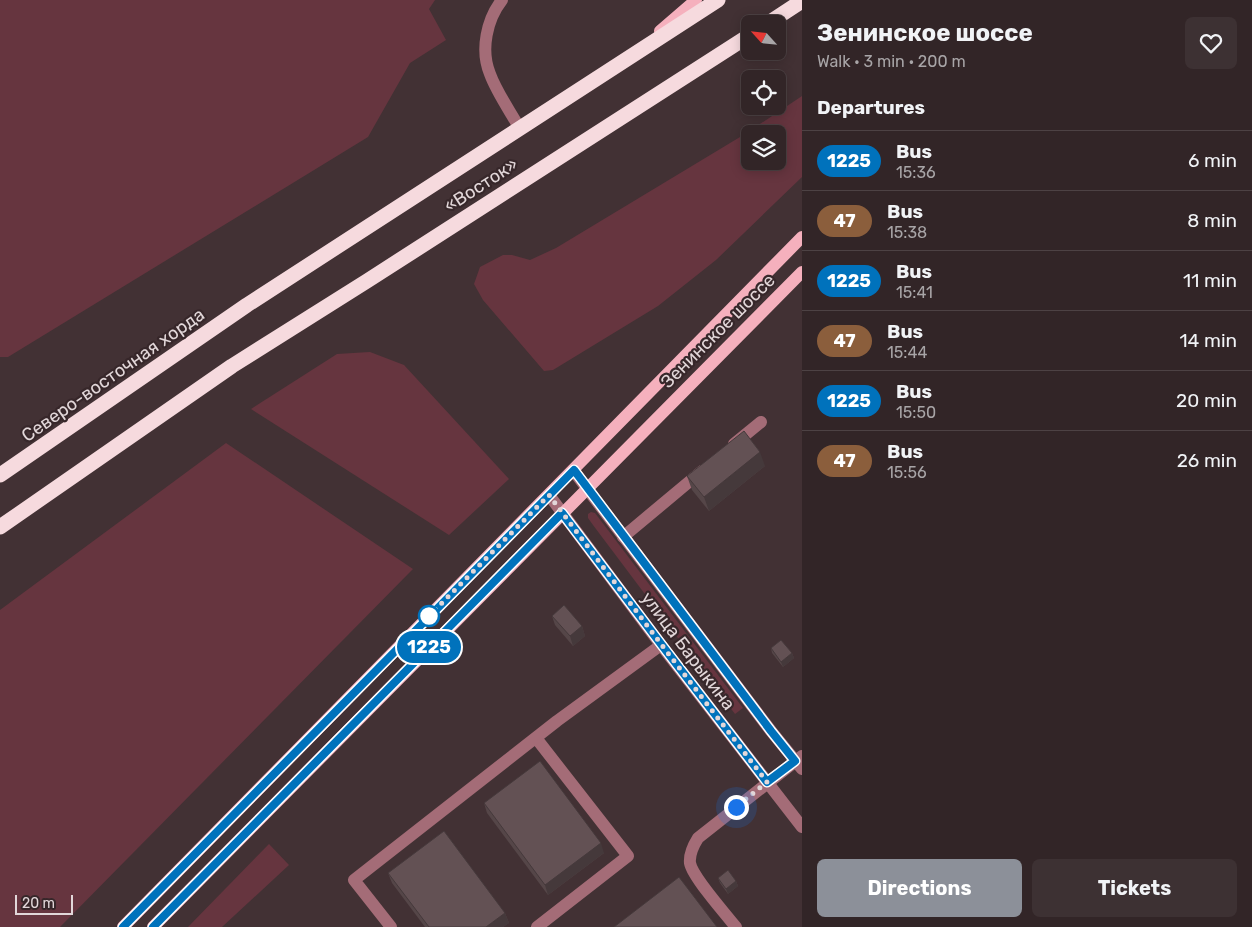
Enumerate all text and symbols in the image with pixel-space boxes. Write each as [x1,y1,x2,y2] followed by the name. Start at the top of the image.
[741,15,786,60] north arrow
[741,15,786,170] map controls
[1185,17,1237,69] button: heart
[817,19,1033,47] text: Зенинское шоссе
[817,52,966,71] text: Walk · 3 min · 200 m
[741,70,786,115] button: locate
[817,96,925,119] text: Departures
[741,125,786,170] button: layers
[896,140,932,163] text: Bus
[1188,149,1237,172] text: 6 min
[827,150,871,172] text: 1225
[440,153,522,217] street label: «Восток»
[896,163,936,182] text: 15:36
[887,200,923,223] text: Bus
[1187,209,1237,232] text: 8 min
[833,210,856,232] text: 47
[887,223,927,242] text: 15:38
[896,260,932,283] text: Bus
[656,269,780,393] street label: Зенинское шоссе
[1183,269,1237,292] text: 11 min
[827,270,871,292] text: 1225
[896,283,933,302] text: 15:41
[17,303,209,447] street label: Северо-восточная хорда
[887,320,923,343] text: Bus
[1179,329,1237,352] text: 14 min
[833,330,856,352] text: 47
[887,343,927,362] text: 15:44
[896,380,932,403] text: Bus
[1176,389,1237,412] text: 20 min
[827,390,871,412] text: 1225
[896,403,936,422] text: 15:50
[887,440,923,463] text: Bus
[1177,449,1237,472] text: 26 min
[833,450,856,472] text: 47
[887,463,927,482] text: 15:56
[636,587,740,715] street label: улица Барыкина
[418,605,440,627] unlabelled marker
[394,631,464,663] line badge: 1225
[407,636,451,658] text: 1225
[724,795,749,820] your location
[817,859,1022,917] button: Directions
[1032,859,1237,917] button: Tickets
[15,892,72,915] scale bar
[22,895,55,912] text: 20 m

